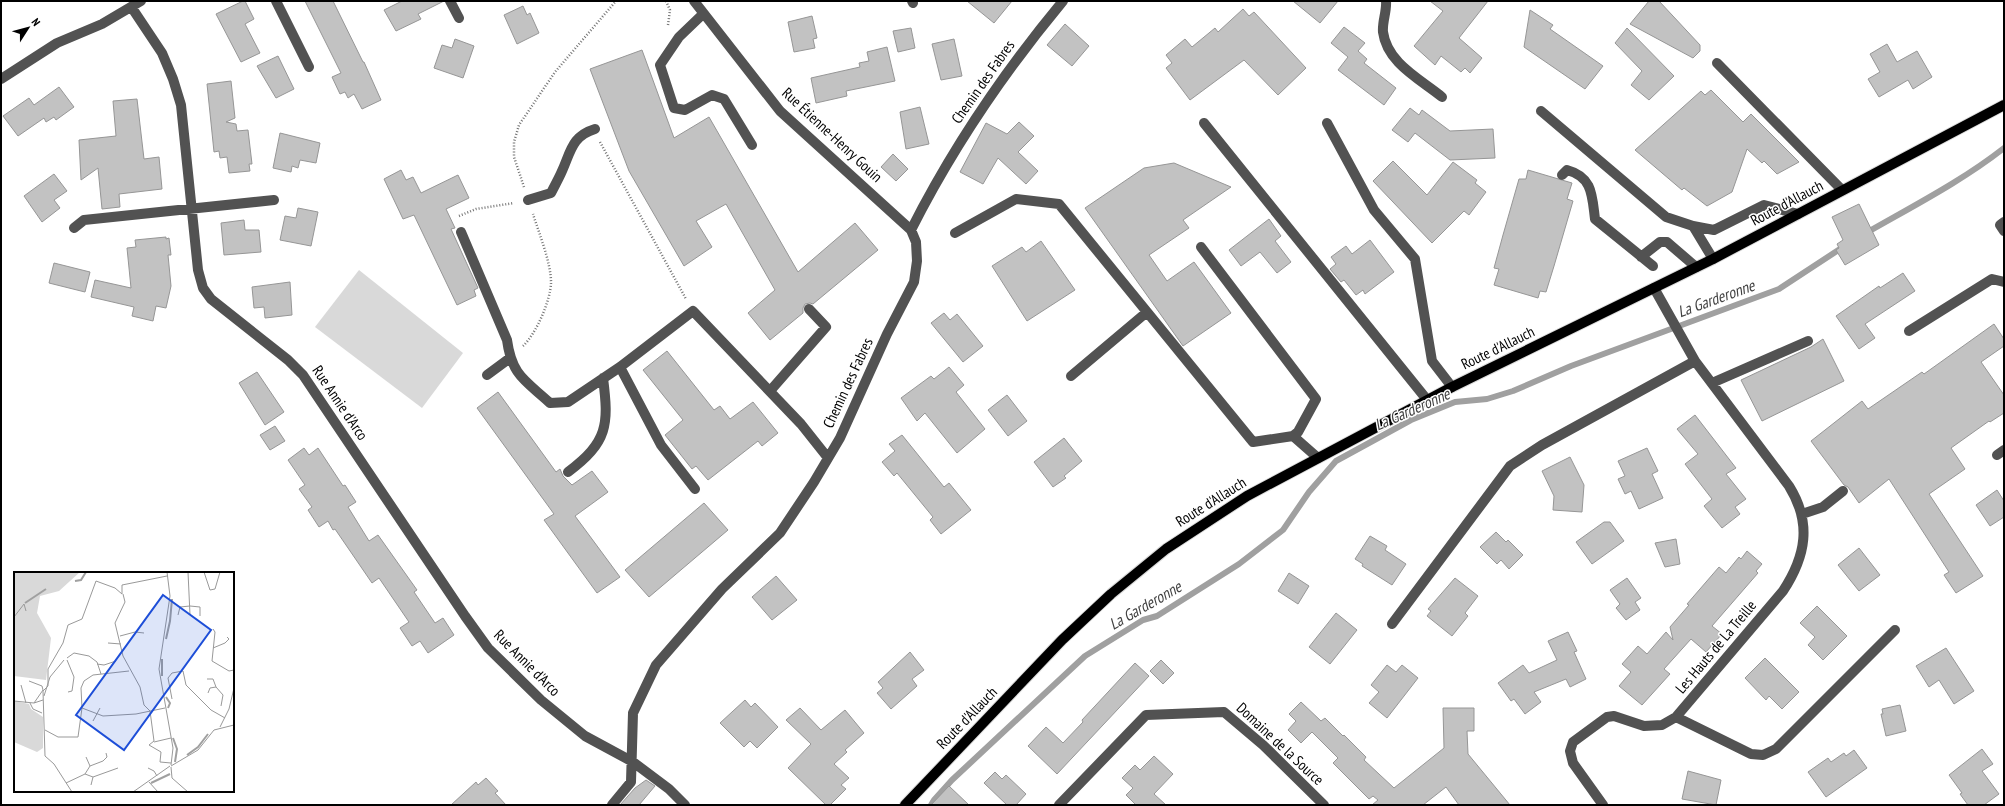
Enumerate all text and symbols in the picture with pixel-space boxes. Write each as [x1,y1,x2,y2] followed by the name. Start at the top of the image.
[8,8,48,48] north arrow
[29,16,44,29] text: N
[947,36,1018,127] street label: Chemin des Fabres
[778,83,886,186] street label: Rue Étienne-Henry Gouin
[1747,176,1826,230] street label: Route d'Allauch
[1675,274,1758,321] water label: La Garderonne
[1458,322,1538,373] street label: Route d'Allauch
[818,335,877,431] street label: Chemin des Fabres
[308,362,372,444] street label: Rue Annie d'Arco
[1371,383,1454,434] water label: La Garderonne
[1172,473,1249,531] street label: Route d'Allauch
[14,572,234,792] inset map
[1105,576,1186,634] water label: La Garderonne
[1671,596,1760,697] street label: Les Hauts de La Treille
[490,625,565,700] street label: Rue Annie d'Arco
[932,683,1001,753] street label: Route d'Allauch
[1233,698,1328,789] street label: Domaine de la Source

